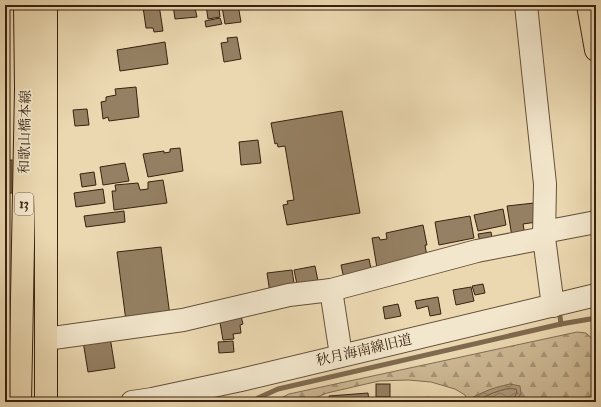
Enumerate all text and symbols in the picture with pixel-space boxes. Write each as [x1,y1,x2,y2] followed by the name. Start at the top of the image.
[16,90,34,174] street label: 和歌山橋本線
[15,193,33,215] road number: 13
[314,331,414,369] street label: 秋月海南線旧道

